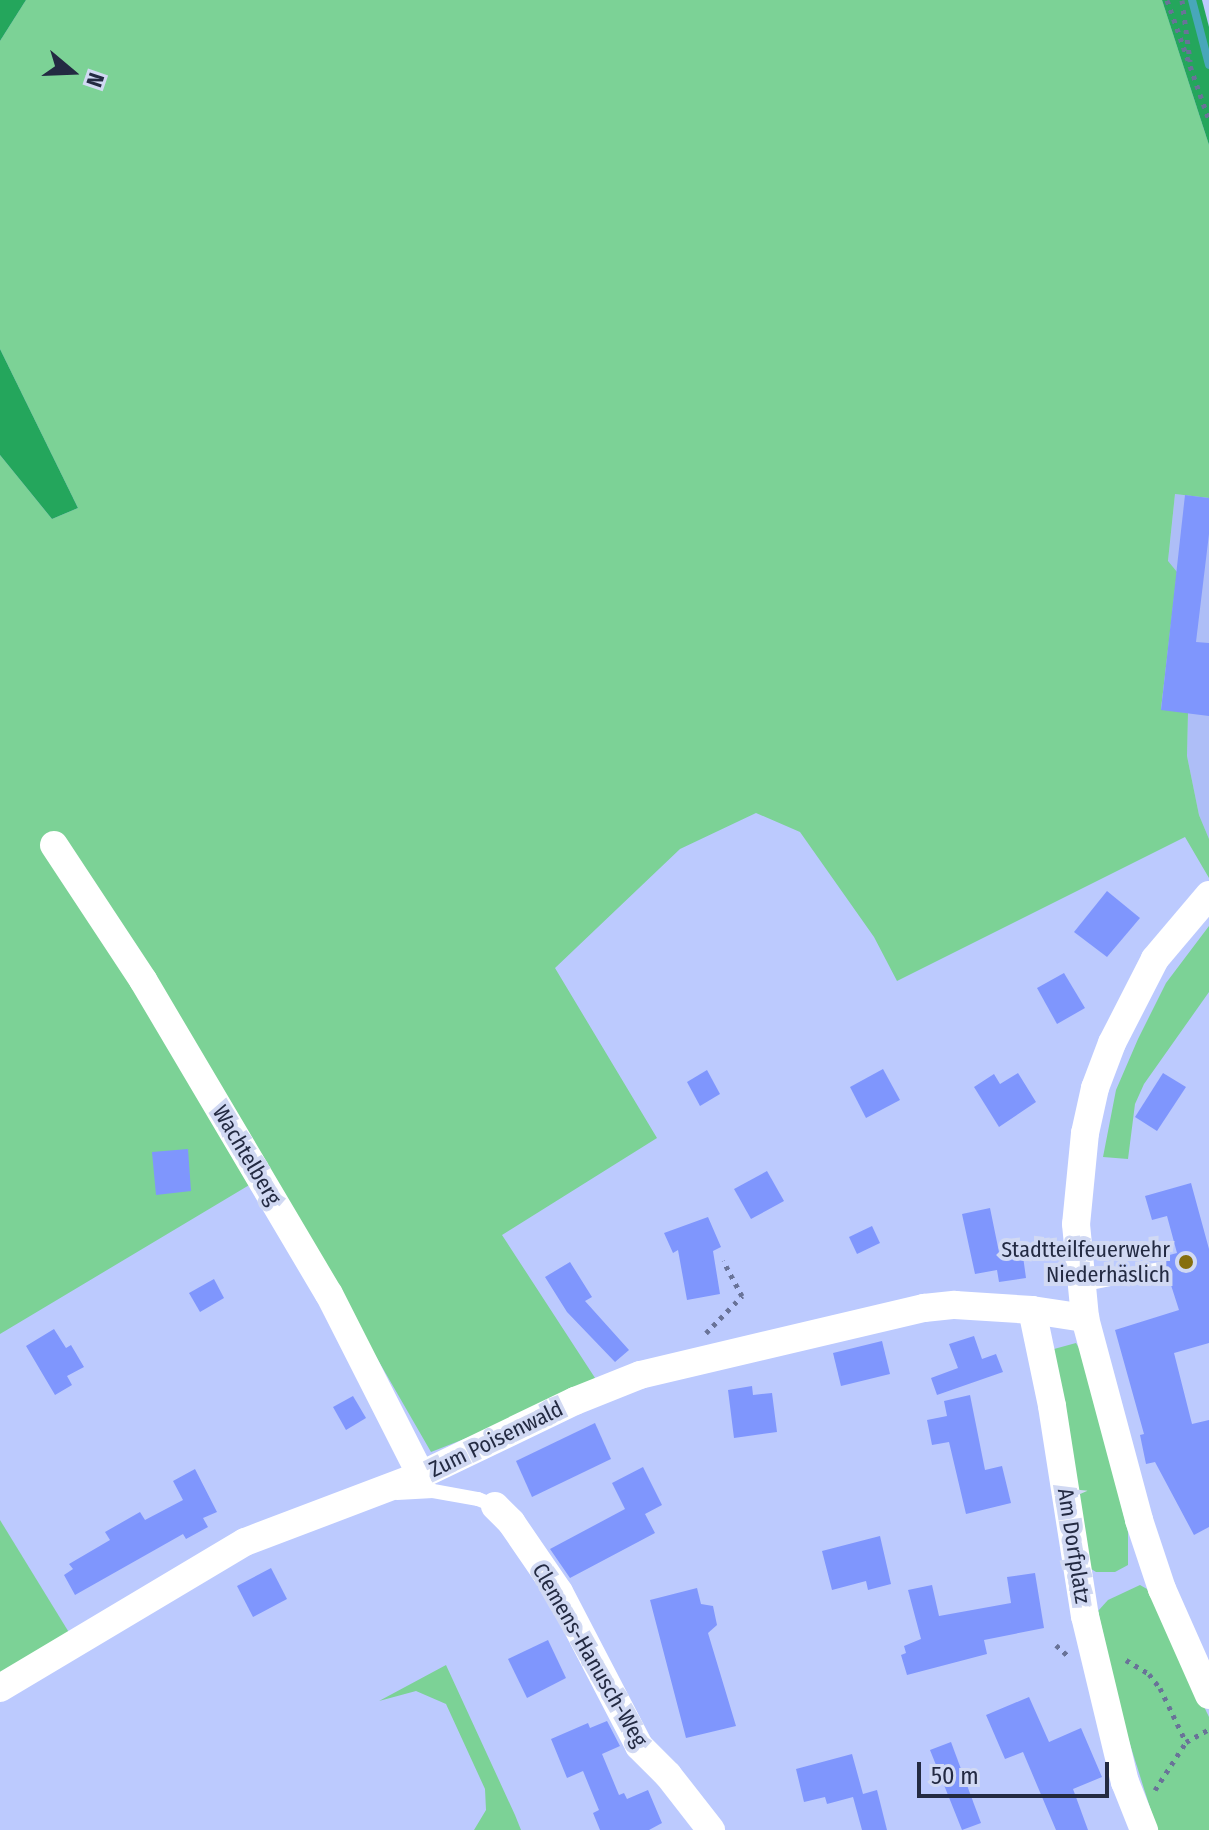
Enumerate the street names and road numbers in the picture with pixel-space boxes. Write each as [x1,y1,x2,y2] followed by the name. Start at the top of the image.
[207,1100,287,1210] street label: Wachtelberg
[425,1395,567,1483] street label: Zum Poisenwald
[1052,1486,1096,1606] street label: Am Dorfplatz
[527,1559,653,1751] street label: Clemens-Hanusch-Weg

